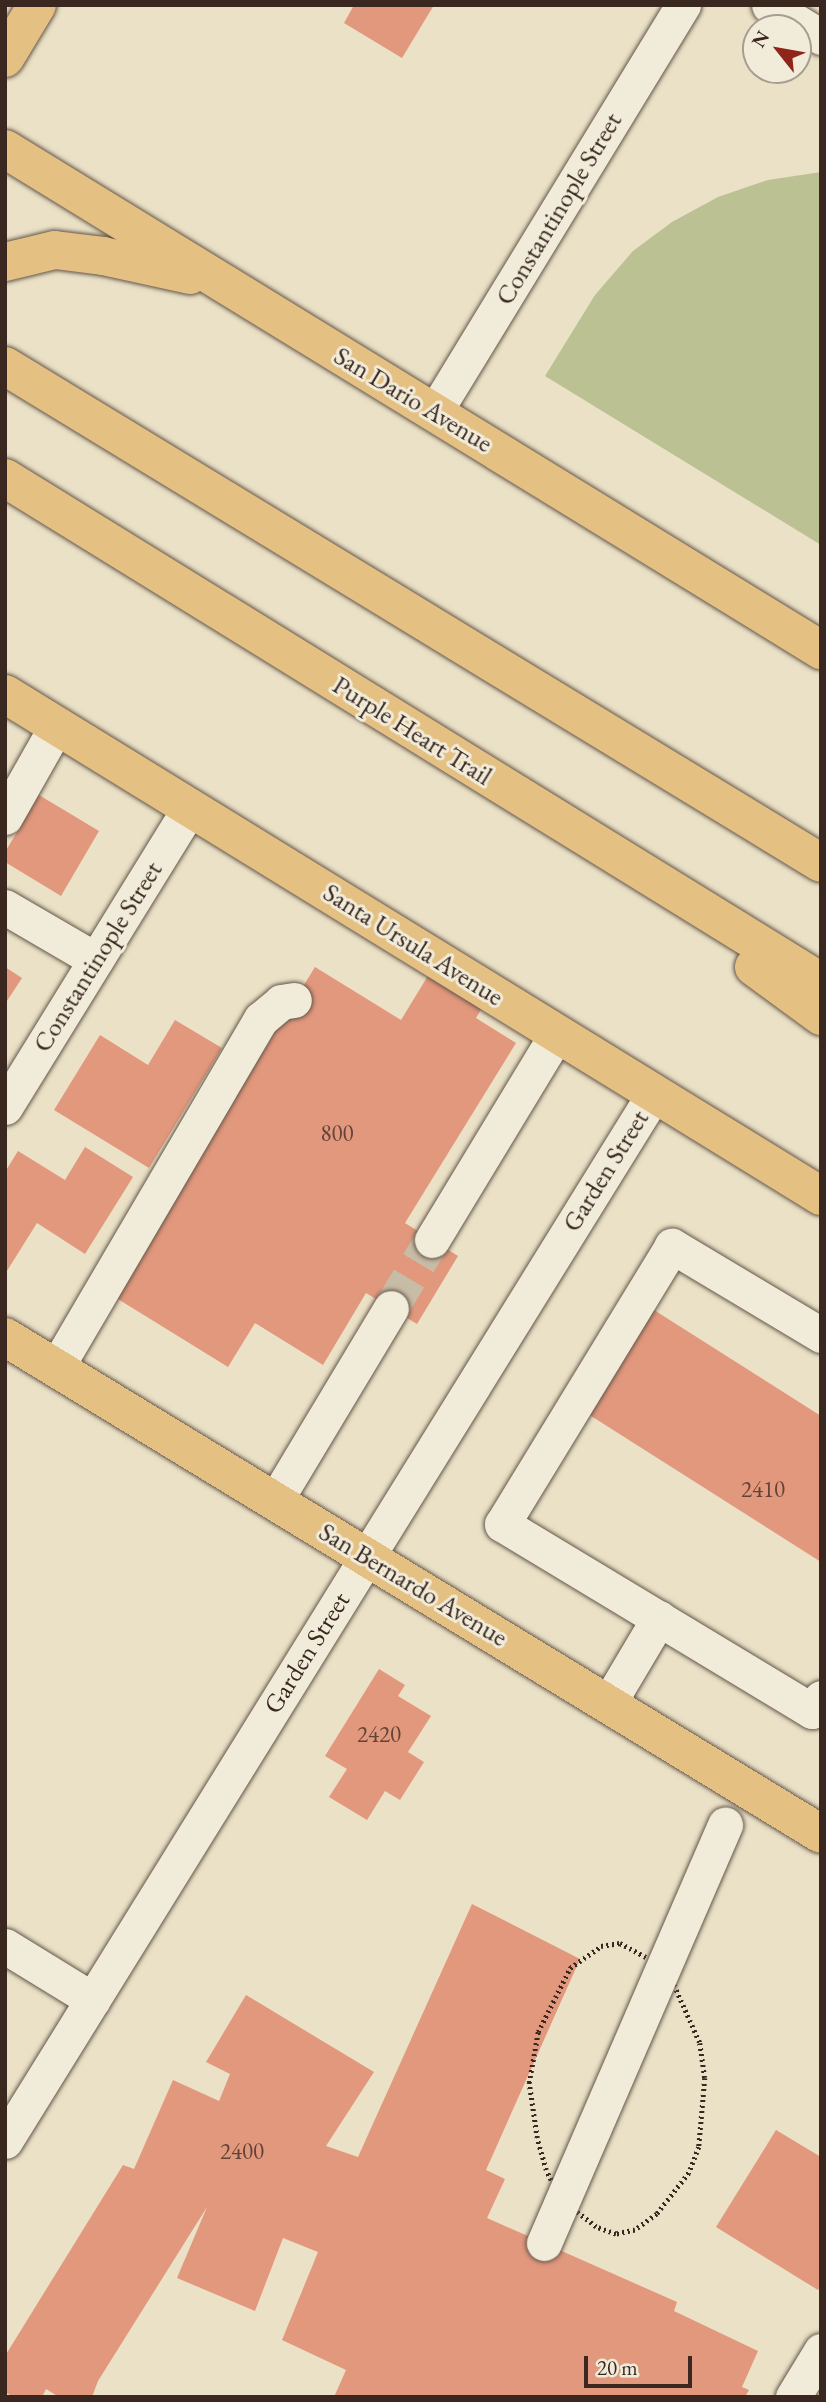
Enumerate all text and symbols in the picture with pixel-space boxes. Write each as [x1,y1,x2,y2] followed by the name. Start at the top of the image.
[742,14,812,84] north arrow
[746,26,775,52] text: N
[489,107,629,311] street label: Constantinople Street
[328,341,498,459] street label: San Dario Avenue
[327,670,497,792] street label: Purple Heart Trail
[27,856,169,1058] street label: Constantinople Street
[317,877,509,1013] street label: Santa Ursula Avenue
[556,1104,656,1238] street label: Garden Street
[320,1119,354,1147] house number: 800
[741,1475,785,1503] house number: 2410
[313,1516,513,1654] street label: San Bernardo Avenue
[257,1586,357,1720] street label: Garden Street
[357,1720,401,1748] house number: 2420
[220,2137,264,2165] house number: 2400
[588,2342,696,2386] scale bar
[597,2354,638,2381] text: 20 m

